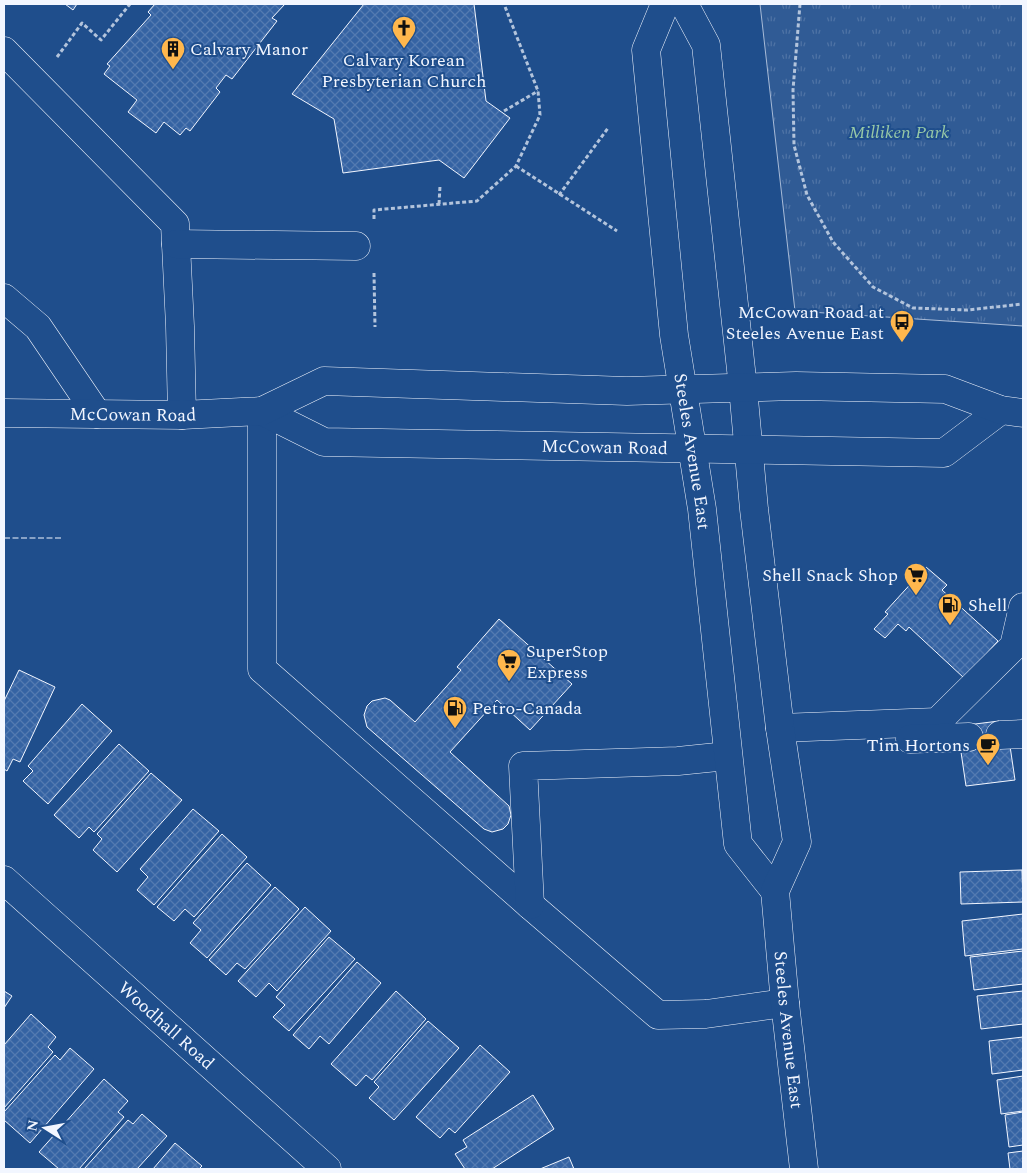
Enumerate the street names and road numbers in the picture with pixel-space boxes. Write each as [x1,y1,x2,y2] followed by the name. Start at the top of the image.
[667,371,718,531] street label: Steeles Avenue East
[70,400,197,429] street label: McCowan Road
[541,432,668,462] street label: McCowan Road
[767,950,810,1110] street label: Steeles Avenue East
[112,975,221,1076] street label: Woodhall Road

